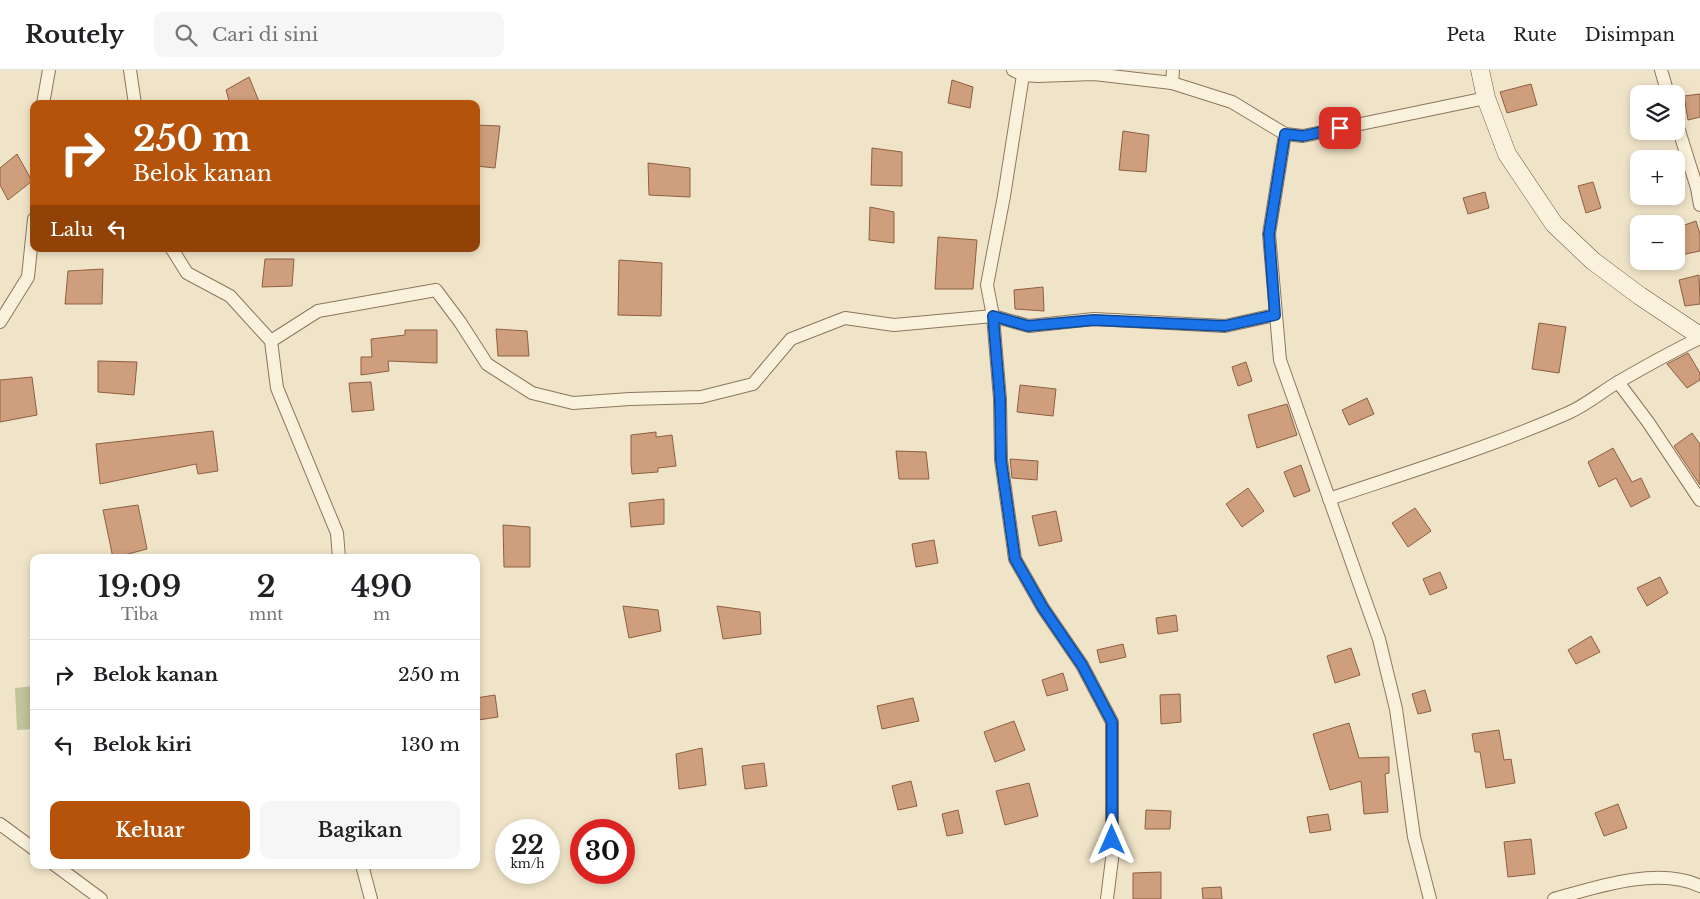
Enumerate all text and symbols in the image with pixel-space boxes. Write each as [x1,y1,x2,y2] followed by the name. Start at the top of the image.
[154,12,504,57] search box
[25,20,124,49] text: Routely
[172,21,200,49] icon: search
[212,23,318,46] text: Cari di sini
[1446,24,1485,46] text: Peta
[1513,24,1557,46] text: Rute
[1585,24,1675,46] text: Disimpan
[1630,85,1685,270] map controls
[1630,85,1685,140] button: layers
[1319,107,1361,149] pin
[1326,114,1354,142] icon: arrive
[133,117,251,160] text: 250 m
[50,120,115,185] icon: right
[1630,150,1685,205] button: +
[133,160,272,187] text: Belok kanan
[103,215,131,243] icon: left
[1630,215,1685,270] button: −
[50,218,93,241] text: Lalu
[98,568,181,605] text: 19:09
[257,568,276,605] text: 2
[351,568,412,605] text: 490
[121,604,158,624] text: Tiba
[249,604,283,624] text: mnt
[373,604,390,624] text: m
[50,661,78,689] icon: right
[93,663,218,686] text: Belok kanan
[398,663,460,686] text: 250 m
[50,731,78,759] icon: left
[93,733,192,756] text: Belok kiri
[400,733,460,756] text: 130 m
[50,801,250,859] button: Keluar
[260,801,460,859] button: Bagikan
[1085,813,1137,865] position arrow
[570,819,635,884] speed limit sign: 30
[511,830,544,861] text: 22
[510,856,545,871] text: km/h

